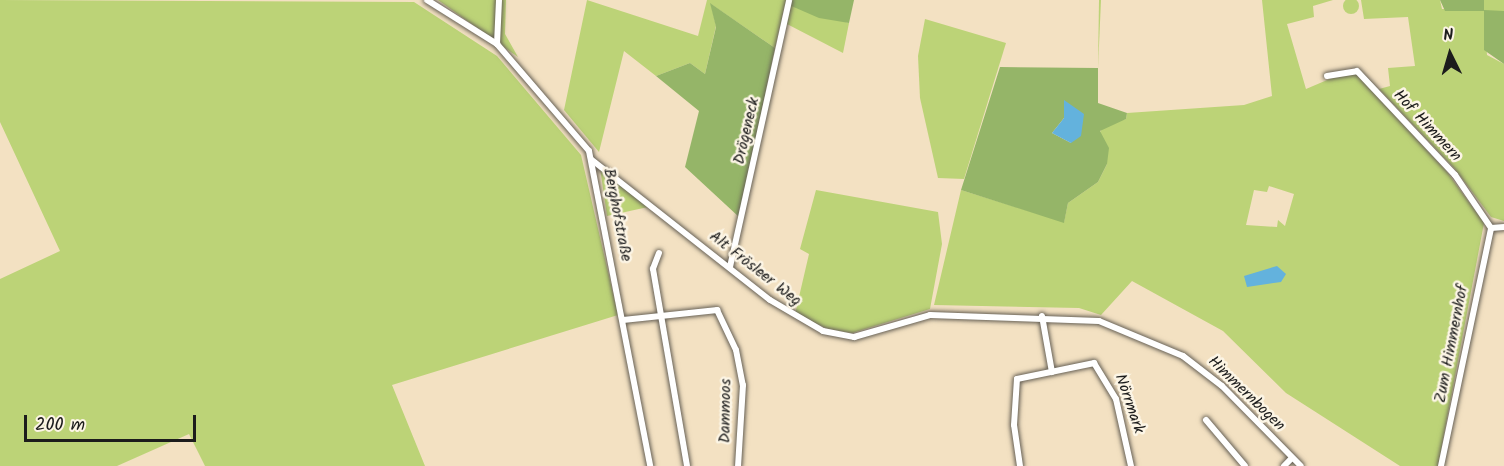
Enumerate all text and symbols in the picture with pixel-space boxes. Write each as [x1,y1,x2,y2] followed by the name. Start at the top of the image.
[1442,23,1455,48] text: N
[1420,24,1480,84] north arrow
[1389,86,1465,166] street label: Hof Himmern
[730,96,764,166] street label: Drögeneck
[599,167,635,263] street label: Berghofstraße
[705,227,805,311] street label: Alt Frösleer Weg
[1431,283,1473,405] street label: Zum Himmernhof
[1203,352,1289,436] street label: Himmernbogen
[1110,372,1148,436] street label: Nörrmark
[716,379,736,443] street label: Dammoos
[27,403,200,441] scale bar
[35,411,85,440] text: 200 m

